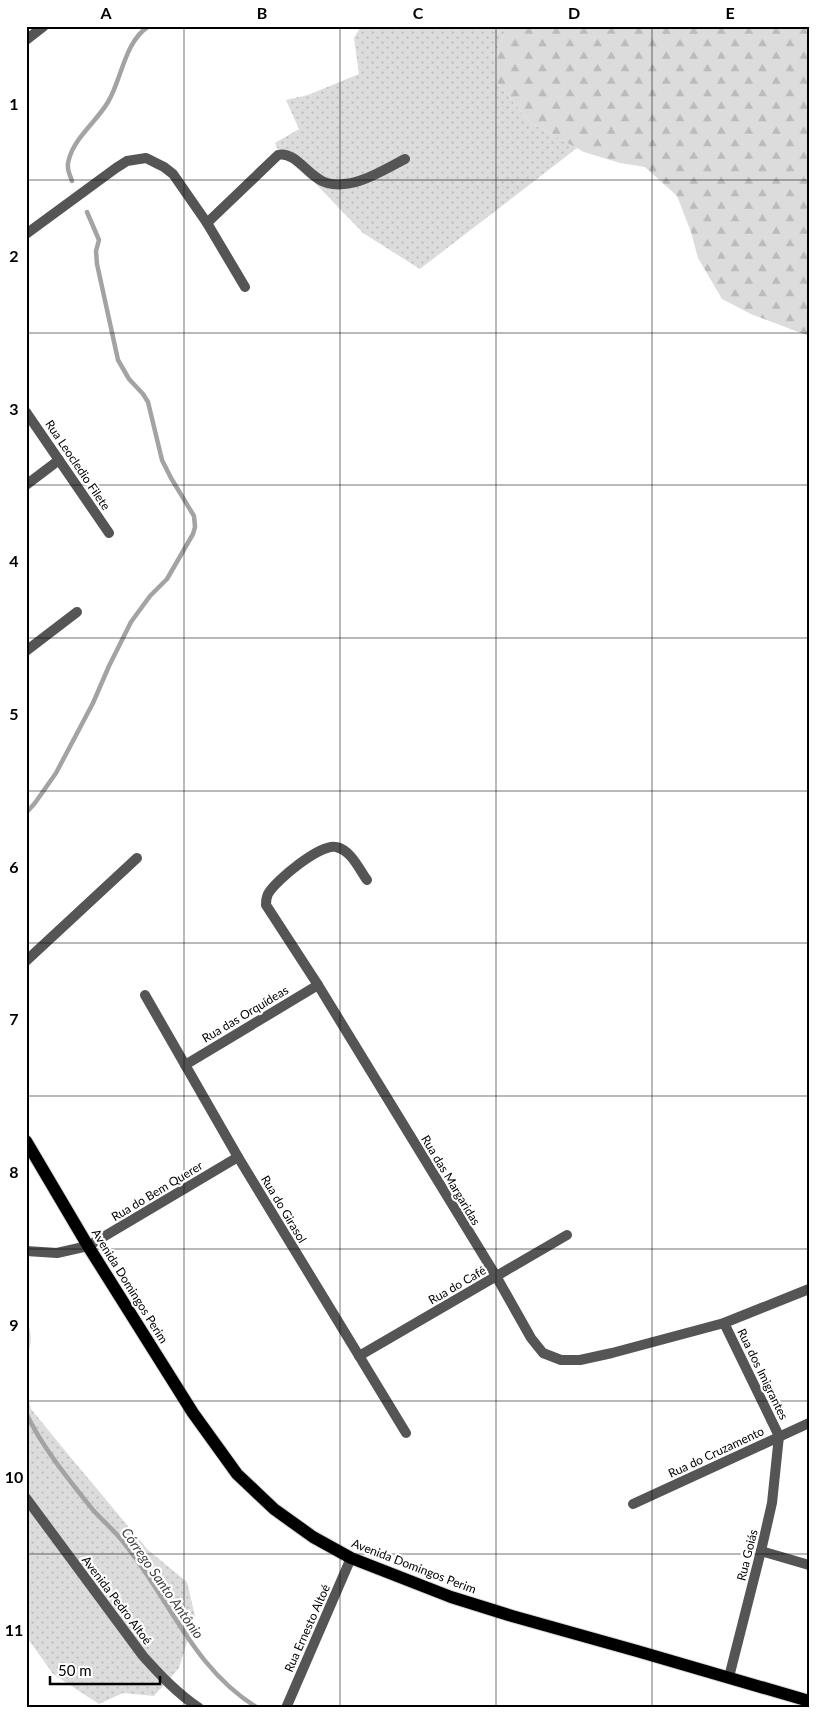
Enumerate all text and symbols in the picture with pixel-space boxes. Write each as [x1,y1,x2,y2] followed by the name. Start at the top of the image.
[99,3,112,22] text: A
[257,3,267,22] text: B
[413,3,424,22] text: C
[568,3,580,22] text: D
[725,3,735,22] text: E
[9,94,19,113] text: 1
[9,246,19,265] text: 2
[9,399,19,418] text: 3
[42,417,114,513] street label: Rua Leocledio Filete
[9,551,19,570] text: 4
[9,704,19,723] text: 5
[9,857,19,876] text: 6
[199,982,291,1046] street label: Rua das Orquídeas
[9,1009,19,1028] text: 7
[418,1132,484,1228] street label: Rua das Margaridas
[109,1157,206,1224] street label: Rua do Bem Querer
[9,1162,19,1181] text: 8
[258,1172,310,1246] street label: Rua do Girasol
[89,1226,171,1346] street label: Avenida Domingos Perim
[426,1263,488,1307] street label: Rua do Café
[9,1315,19,1334] text: 9
[734,1326,792,1422] street label: Rua dos Imigrantes
[666,1423,766,1481] street label: Rua do Cruzamento
[5,1467,23,1486] text: 10
[118,1524,208,1642] water label: Córrego Santo Antônio
[733,1528,761,1582] street label: Rua Goiás
[350,1535,479,1597] street label: Avenida Domingos Perim
[79,1553,155,1647] street label: Avenida Pedro Altoé
[281,1582,333,1674] street label: Rua Ernesto Altoé
[5,1620,23,1639] text: 11
[50,1654,160,1686] scale bar
[58,1661,92,1679] text: 50 m

